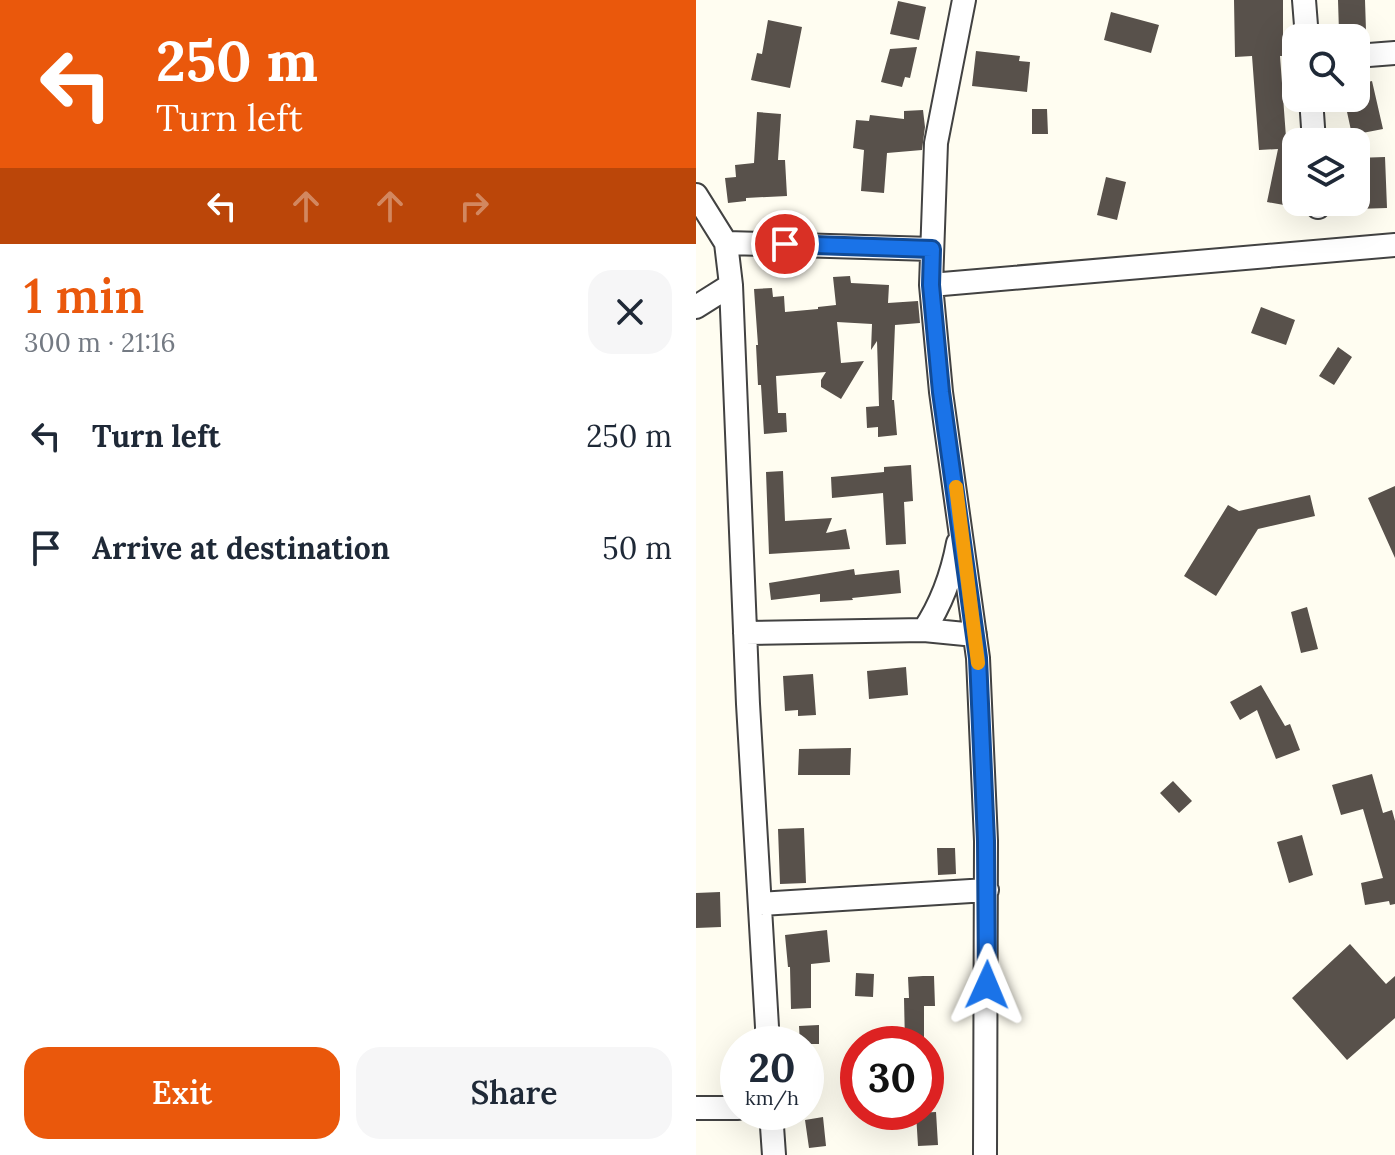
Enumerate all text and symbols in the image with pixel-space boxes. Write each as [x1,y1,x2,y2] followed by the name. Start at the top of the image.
[1282,24,1370,216] map controls
[1282,24,1370,112] button: search
[156,25,318,96] text: 250 m
[24,32,128,136] icon: left
[156,95,303,141] text: Turn left
[1282,128,1370,216] button: layers
[200,184,244,228] icon: left
[284,184,328,228] icon: ahead
[368,184,412,228] icon: ahead
[452,184,496,228] icon: right
[751,210,819,278] pin
[763,222,807,266] icon: arrive
[24,265,144,326] text: 1 min
[588,270,672,354] button: close
[24,326,175,359] text: 300 m · 21:16
[24,414,68,458] icon: left
[92,417,220,455] text: Turn left
[586,417,672,455] text: 250 m
[24,526,68,570] icon: arrive
[92,529,390,567] text: Arrive at destination
[602,529,672,567] text: 50 m
[945,943,1029,1027] position arrow
[840,1026,944,1130] speed limit sign: 30
[749,1042,795,1093] text: 20
[24,1047,340,1139] button: Exit
[356,1047,672,1139] button: Share
[745,1085,799,1110] text: km/h

